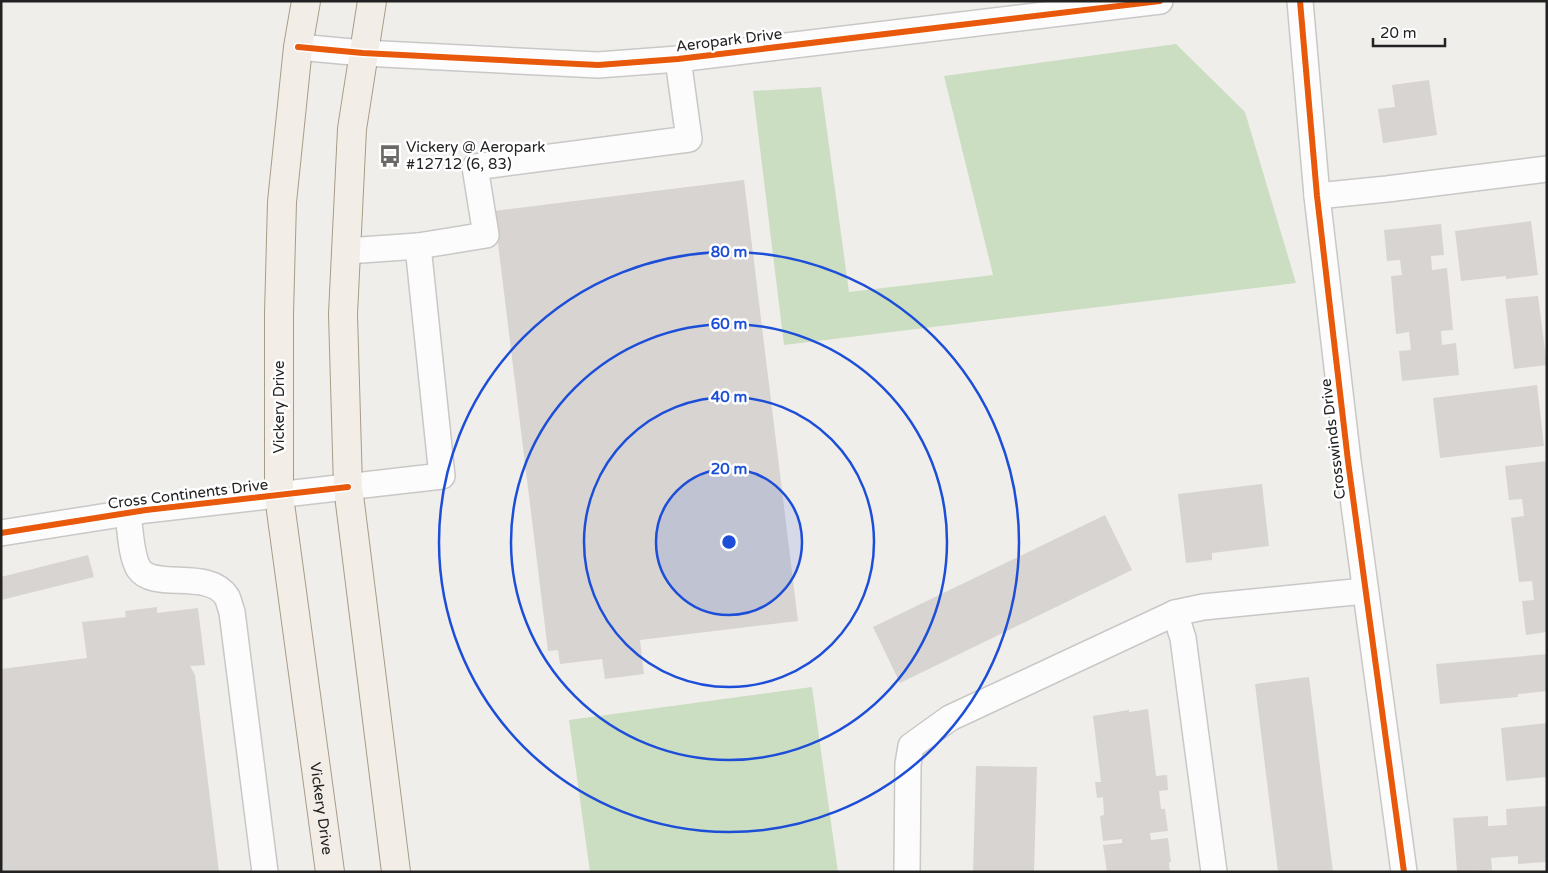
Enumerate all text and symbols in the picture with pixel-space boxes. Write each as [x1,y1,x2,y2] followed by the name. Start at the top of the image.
[1373,15,1446,47] scale bar
[1380,24,1417,42] text: 20 m
[675,25,783,55] street label: Aeropark Drive
[406,138,546,173] place label: Vickery @ Aeropark #12712 (6, 83)
[377,143,403,169] bus stop icon: Vickery @ Aeropark #12712 (6, 83)
[711,243,747,261] text: 80 m
[711,315,747,333] text: 60 m
[270,360,288,454] street label: Vickery Drive
[1317,378,1349,500] street label: Crosswinds Drive
[711,388,747,406] text: 40 m
[711,460,747,478] text: 20 m
[107,475,269,513] street label: Cross Continents Drive
[720,533,738,551] centre of rings
[306,761,337,856] street label: Vickery Drive

